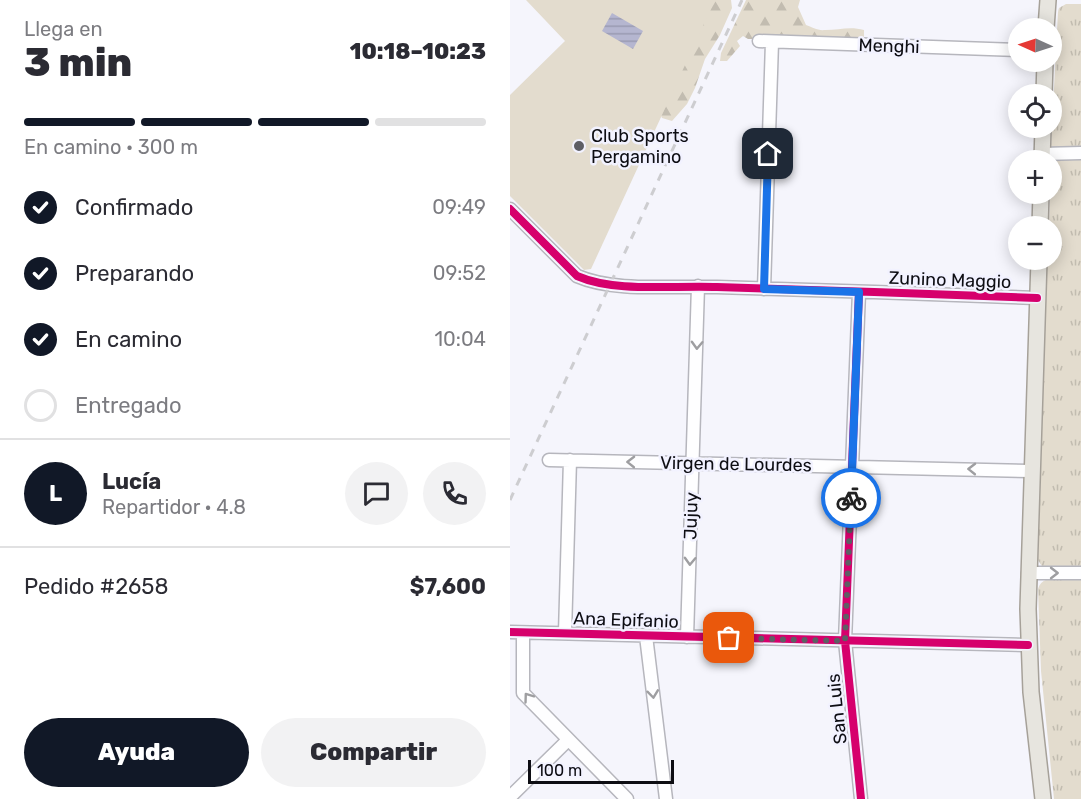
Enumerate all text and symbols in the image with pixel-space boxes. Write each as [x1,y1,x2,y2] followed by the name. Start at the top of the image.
[24,17,103,41] text: Llega en
[1008,18,1062,72] north arrow
[1008,18,1062,270] map controls
[858,34,920,58] street label: Menghi
[350,38,486,65] text: 10:18–10:23
[24,40,132,86] text: 3 min
[1008,84,1062,138] button: locate
[591,125,689,168] place label: Club Sports Pergamino
[742,128,793,179] pin
[24,135,198,159] text: En camino · 300 m
[751,137,784,170] icon: home
[572,139,586,153] marker: Club Sports Pergamino
[1008,150,1062,204] button: +
[24,191,57,224] icon: check
[75,194,193,221] text: Confirmado
[432,195,486,219] text: 09:49
[1008,216,1062,270] button: −
[24,257,57,290] icon: check
[75,260,194,287] text: Preparando
[433,261,486,285] text: 09:52
[888,267,1012,293] street label: Zunino Maggio
[24,323,57,356] icon: check
[75,326,182,353] text: En camino
[435,327,486,351] text: 10:04
[690,340,703,349] one-way arrow
[75,392,182,419] text: Entregado
[660,452,812,476] street label: Virgen de Lourdes
[626,456,635,468] one-way arrow
[345,462,408,525] button: chat
[423,462,486,525] button: phone
[968,463,977,476] one-way arrow
[102,468,161,495] text: Lucía
[821,468,881,528] courier
[49,480,62,507] text: L
[835,482,868,515] icon: bike
[679,492,703,540] street label: Jujuy
[102,495,246,519] text: Repartidor · 4.8
[683,556,696,565] one-way arrow
[1050,567,1059,579] one-way arrow
[24,573,168,600] text: Pedido #2658
[410,573,486,600] text: $7,600
[573,607,679,633] street label: Ana Epifanio
[703,612,754,663] pin
[712,621,745,654] icon: bag
[822,673,852,745] street label: San Luis
[646,689,659,698] one-way arrow
[524,693,535,704] one-way arrow
[24,718,249,787] button: Ayuda
[261,718,486,787] button: Compartir
[528,757,674,784] scale bar
[537,761,582,780] text: 100 m

